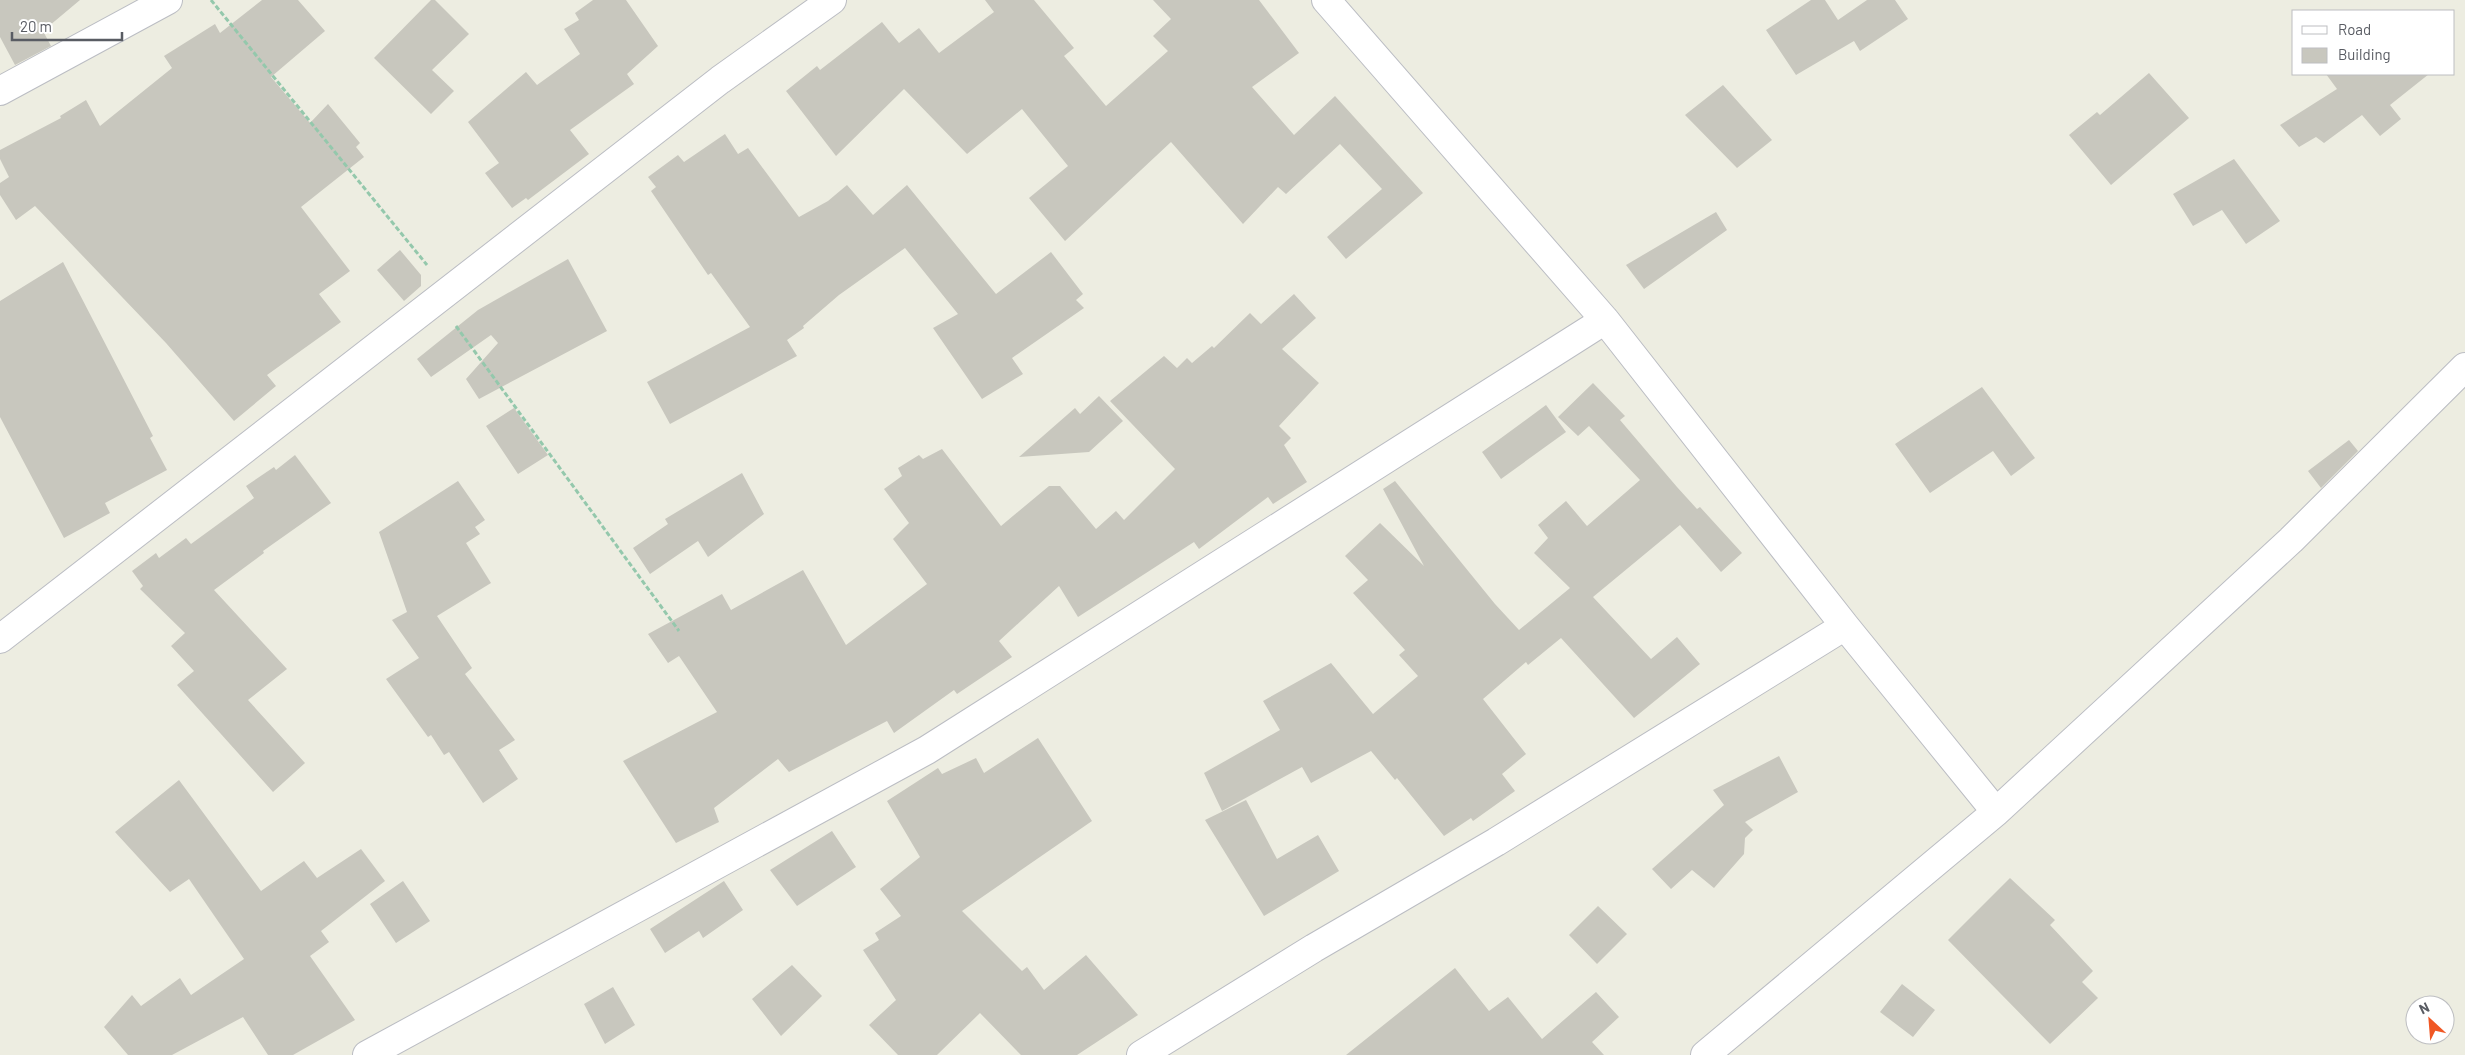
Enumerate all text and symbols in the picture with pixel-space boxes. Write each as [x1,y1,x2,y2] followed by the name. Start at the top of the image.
[12,10,122,42] scale bar
[2292,10,2455,75] legend
[20,17,52,35] text: 20 m
[2338,20,2371,38] text: Road
[2338,45,2391,63] text: Building
[2405,995,2455,1045] north arrow
[2416,998,2432,1018] text: N

